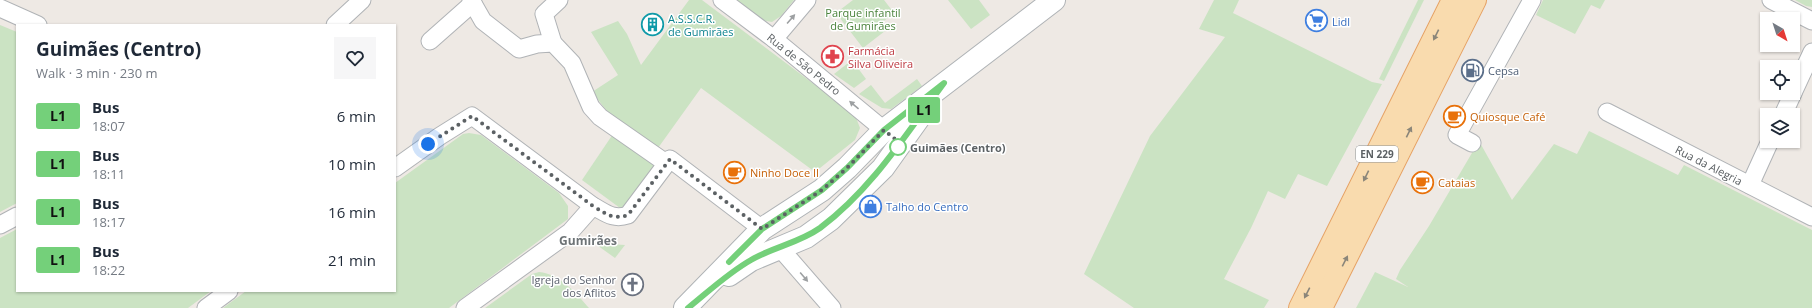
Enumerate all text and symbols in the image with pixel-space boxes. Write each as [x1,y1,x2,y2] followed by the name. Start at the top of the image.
[825,5,901,33] park label: Parque infantil de Gumirães
[1303,8,1329,34] supermarket icon: Lidl
[640,11,666,37] building icon: A.S.S.C.R. de Gumirães
[668,11,734,39] place label: A.S.S.C.R. de Gumirães
[1760,12,1800,52] north arrow
[1760,12,1800,148] map controls
[786,14,795,25] one-way arrow
[1332,14,1350,29] place label: Lidl
[1433,29,1439,41] one-way arrow
[764,30,844,99] street label: Rua de São Pedro
[36,36,201,62] text: Guimães (Centro)
[334,37,376,79] button: heart
[820,43,846,69] pharmacy icon: Farmácia Silva Oliveira
[848,43,913,71] place label: Farmácia Silva Oliveira
[1459,57,1485,83] fuel station icon: Cepsa
[1760,60,1800,100] button: locate
[1488,63,1519,78] place label: Cepsa
[36,64,158,82] text: Walk · 3 min · 230 m
[92,97,119,117] text: Bus
[906,97,942,123] line badge: L1
[849,100,860,109] one-way arrow
[916,100,932,119] text: L1
[1442,103,1468,129] cafe icon: Quiosque Café
[50,106,66,125] text: L1
[337,106,376,126] text: 6 min
[1760,108,1800,148] button: layers
[1470,109,1545,124] place label: Quiosque Café
[92,117,125,135] text: 18:07
[1406,126,1412,137] one-way arrow
[418,134,438,154] your location
[889,138,907,156] marker: Guimães (Centro)
[910,140,1006,155] place label: Guimães (Centro)
[1673,142,1745,188] street label: Rua da Alegria
[92,145,119,165] text: Bus
[1356,146,1398,162] road number: EN 229
[50,154,66,173] text: L1
[328,154,376,174] text: 10 min
[722,159,748,185] cafe icon: Ninho Doce II
[92,165,125,183] text: 18:11
[750,165,819,180] place label: Ninho Doce II
[1409,169,1435,195] cafe icon: Cataias
[1362,171,1369,182] one-way arrow
[1438,175,1475,190] place label: Cataias
[92,193,119,213] text: Bus
[858,193,884,219] shop icon: Talho do Centro
[886,199,969,214] place label: Talho do Centro
[50,202,66,221] text: L1
[328,202,376,222] text: 16 min
[92,213,125,231] text: 18:17
[559,232,617,249] district label: Gumirães
[92,241,119,261] text: Bus
[50,250,66,269] text: L1
[328,250,376,270] text: 21 min
[1342,255,1348,266] one-way arrow
[92,261,125,279] text: 18:22
[532,272,617,300] place label: Igreja do Senhor dos Aflitos
[619,272,645,298] church icon: Igreja do Senhor dos Aflitos
[800,272,809,282] one-way arrow
[1304,287,1311,298] one-way arrow

